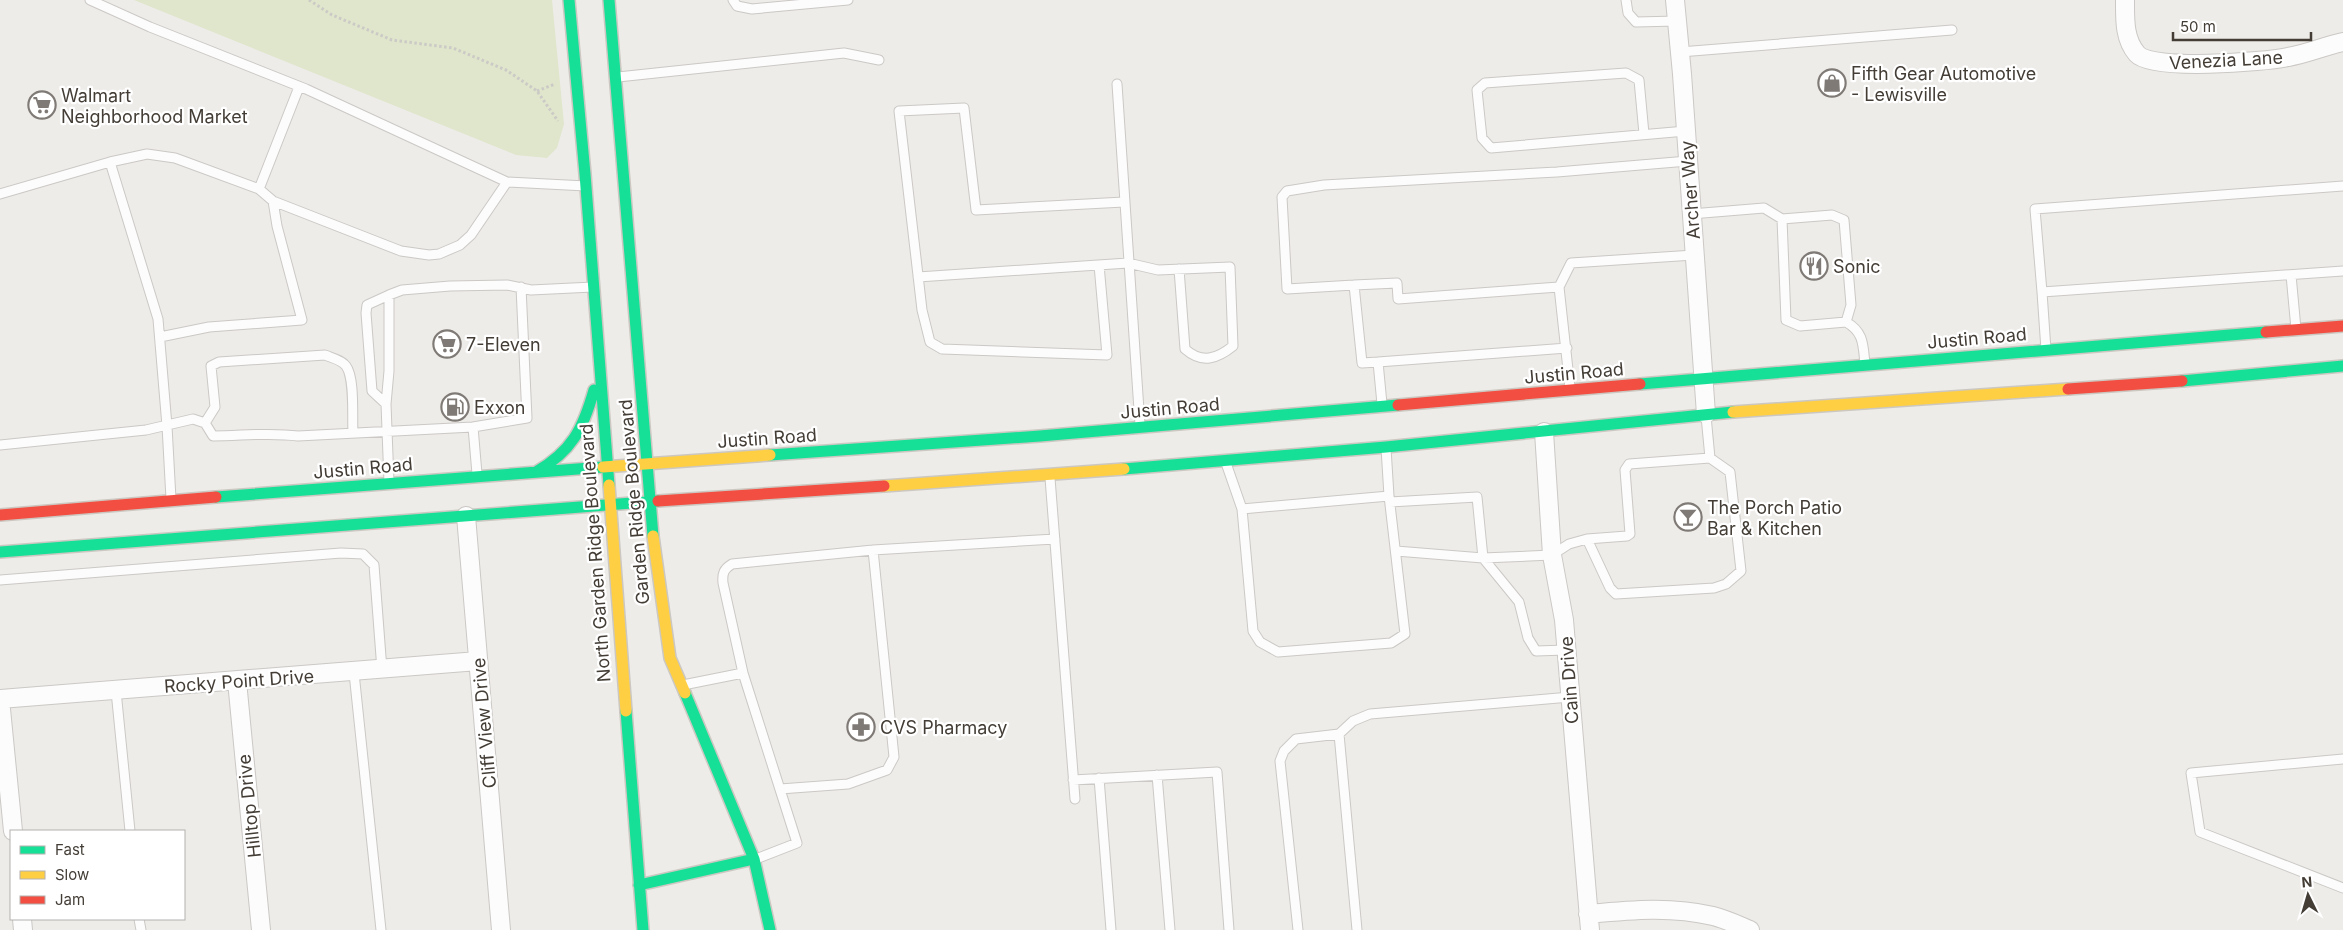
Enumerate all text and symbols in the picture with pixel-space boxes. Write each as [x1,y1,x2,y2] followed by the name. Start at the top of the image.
[2173,10,2310,42] scale bar
[2180,17,2216,36] text: 50 m
[2169,47,2283,73] street label: Venezia Lane
[1851,63,2036,105] place label: Fifth Gear Automotive - Lewisville
[1817,68,1847,98] shop icon: Fifth Gear Automotive - Lewisville
[61,85,248,127] place label: Walmart Neighborhood Market
[27,90,57,120] supermarket icon: Walmart Neighborhood Market
[1676,140,1704,240] street label: Archer Way
[1799,251,1829,281] restaurant icon: Sonic
[1833,256,1881,277] place label: Sonic
[1926,323,2028,353] street label: Justin Road
[432,329,462,359] supermarket icon: 7-Eleven
[466,334,541,355] place label: 7-Eleven
[1523,358,1625,388] street label: Justin Road
[440,392,470,422] fuel station icon: Exxon
[1119,393,1221,423] street label: Justin Road
[474,397,526,418] place label: Exxon
[615,398,653,606] street label: Garden Ridge Boulevard
[575,423,615,683] street label: North Garden Ridge Boulevard
[716,424,818,452] street label: Justin Road
[312,453,414,483] street label: Justin Road
[1707,497,1842,539] place label: The Porch Patio Bar & Kitchen
[1673,502,1703,532] bar icon: The Porch Patio Bar & Kitchen
[1555,635,1583,725] street label: Cain Drive
[468,657,500,789] street label: Cliff View Drive
[163,665,315,697] street label: Rocky Point Drive
[846,712,876,742] pharmacy icon: CVS Pharmacy
[880,717,1007,738] place label: CVS Pharmacy
[233,753,265,859] street label: Hilltop Drive
[10,830,185,920] legend
[55,840,85,859] text: Fast
[55,865,89,884] text: Slow
[2283,870,2333,920] north arrow
[2301,873,2313,890] text: N
[55,890,85,909] text: Jam

